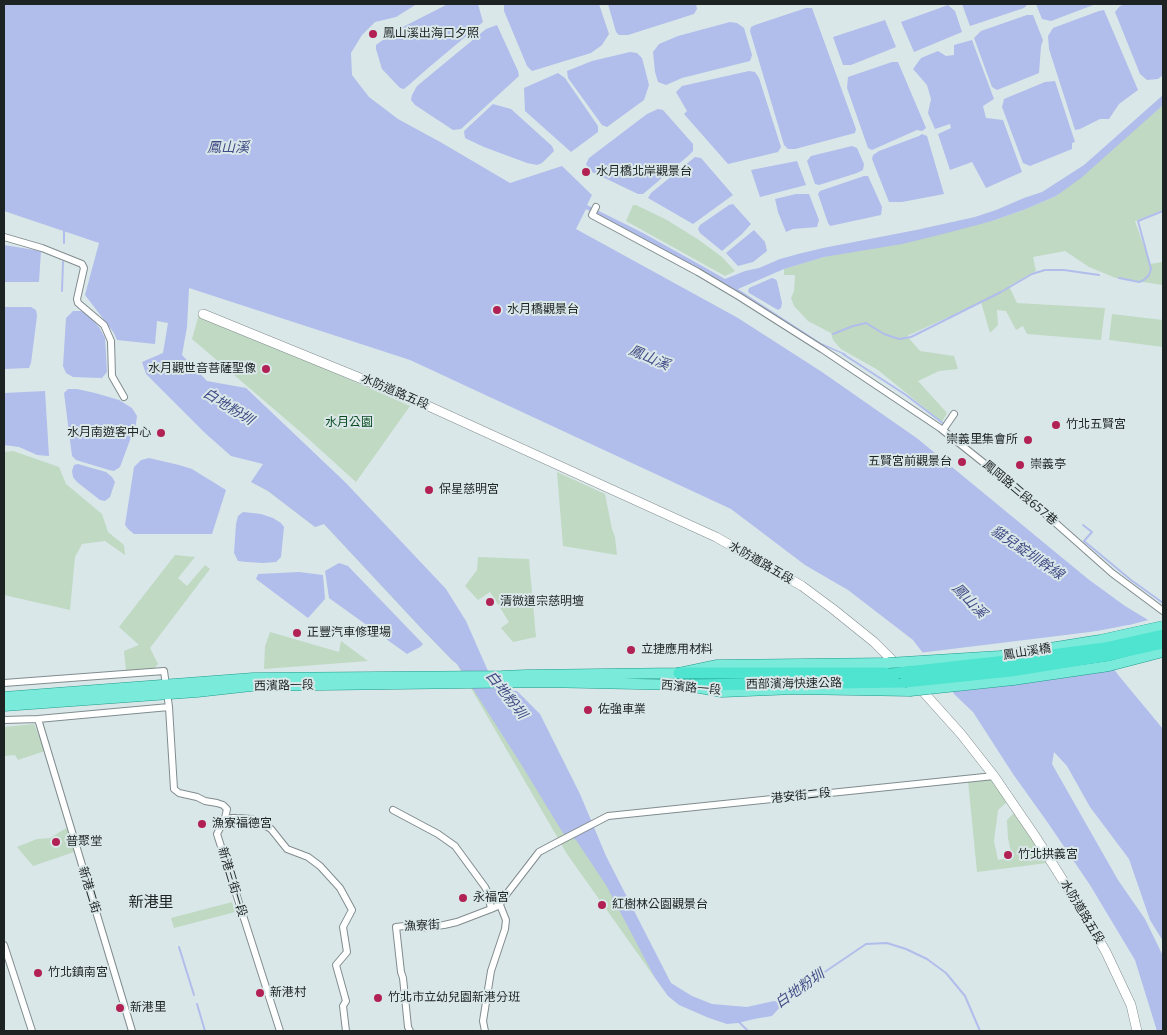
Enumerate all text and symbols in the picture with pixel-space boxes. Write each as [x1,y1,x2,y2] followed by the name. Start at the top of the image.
[383,27,479,41] place label: 鳳山溪出海口夕照
[367,28,379,40] marker: 鳳山溪出海口夕照
[207,140,249,156] water label: 鳳山溪
[596,165,692,179] place label: 水月橋北岸觀景台
[580,166,592,178] marker: 水月橋北岸觀景台
[507,303,579,317] place label: 水月橋觀景台
[491,304,503,316] marker: 水月橋觀景台
[626,342,672,374] water label: 鳳山溪
[148,362,256,376] place label: 水月觀世音菩薩聖像
[260,363,272,375] marker: 水月觀世音菩薩聖像
[359,371,431,413] street label: 水防道路五段
[200,385,256,429] water label: 白地粉圳
[325,416,373,430] park label: 水月公園
[1066,418,1126,432] place label: 竹北五賢宮
[1050,419,1062,431] marker: 竹北五賢宮
[67,426,151,440] place label: 水月南遊客中心
[155,427,167,439] marker: 水月南遊客中心
[946,433,1018,447] place label: 崇義里集會所
[1022,434,1034,446] marker: 崇義里集會所
[868,455,952,469] place label: 五賢宮前觀景台
[956,456,968,468] marker: 五賢宮前觀景台
[980,458,1060,528] street label: 鳳岡路三段657巷
[1030,458,1066,472] place label: 崇義亭
[1014,459,1026,471] marker: 崇義亭
[439,483,499,497] place label: 保星慈明宮
[423,484,435,496] marker: 保星慈明宮
[987,523,1067,583] water label: 貓兒錠圳幹線
[726,539,796,587] street label: 水防道路五段
[948,580,990,622] water label: 鳳山溪
[500,595,584,609] place label: 清微道宗慈明壇
[484,596,496,608] marker: 清微道宗慈明壇
[307,626,391,640] place label: 正豐汽車修理場
[291,627,303,639] marker: 正豐汽車修理場
[1002,641,1052,663] street label: 鳳山溪橋
[641,643,713,657] place label: 立捷應用材料
[625,644,637,656] marker: 立捷應用材料
[482,668,530,722] water label: 白地粉圳
[746,676,842,692] street label: 西部濱海快速公路
[254,678,314,694] street label: 西濱路一段
[660,678,722,698] street label: 西濱路一段
[598,703,646,717] place label: 佐強車業
[582,704,594,716] marker: 佐強車業
[770,786,832,806] street label: 港安街二段
[212,817,272,831] place label: 漁寮福德宮
[196,818,208,830] marker: 漁寮福德宮
[66,835,102,849] place label: 普聚堂
[50,836,62,848] marker: 普聚堂
[215,845,249,919] street label: 新港三街一段
[1018,848,1078,862] place label: 竹北拱義宮
[1002,849,1014,861] marker: 竹北拱義宮
[75,865,103,915] street label: 新港二街
[1057,877,1107,947] street label: 水防道路五段
[473,891,509,905] place label: 永福宮
[457,892,469,904] marker: 永福宮
[129,894,173,912] district label: 新港里
[612,898,708,912] place label: 紅樹林公園觀景台
[596,899,608,911] marker: 紅樹林公園觀景台
[404,918,440,934] street label: 漁寮街
[48,966,108,980] place label: 竹北鎮南宮
[772,966,828,1012] water label: 白地粉圳
[32,967,44,979] marker: 竹北鎮南宮
[270,986,306,1000] place label: 新港村
[254,987,266,999] marker: 新港村
[388,991,520,1005] place label: 竹北市立幼兒園新港分班
[372,992,384,1004] marker: 竹北市立幼兒園新港分班
[130,1001,166,1015] place label: 新港里
[114,1002,126,1014] marker: 新港里

